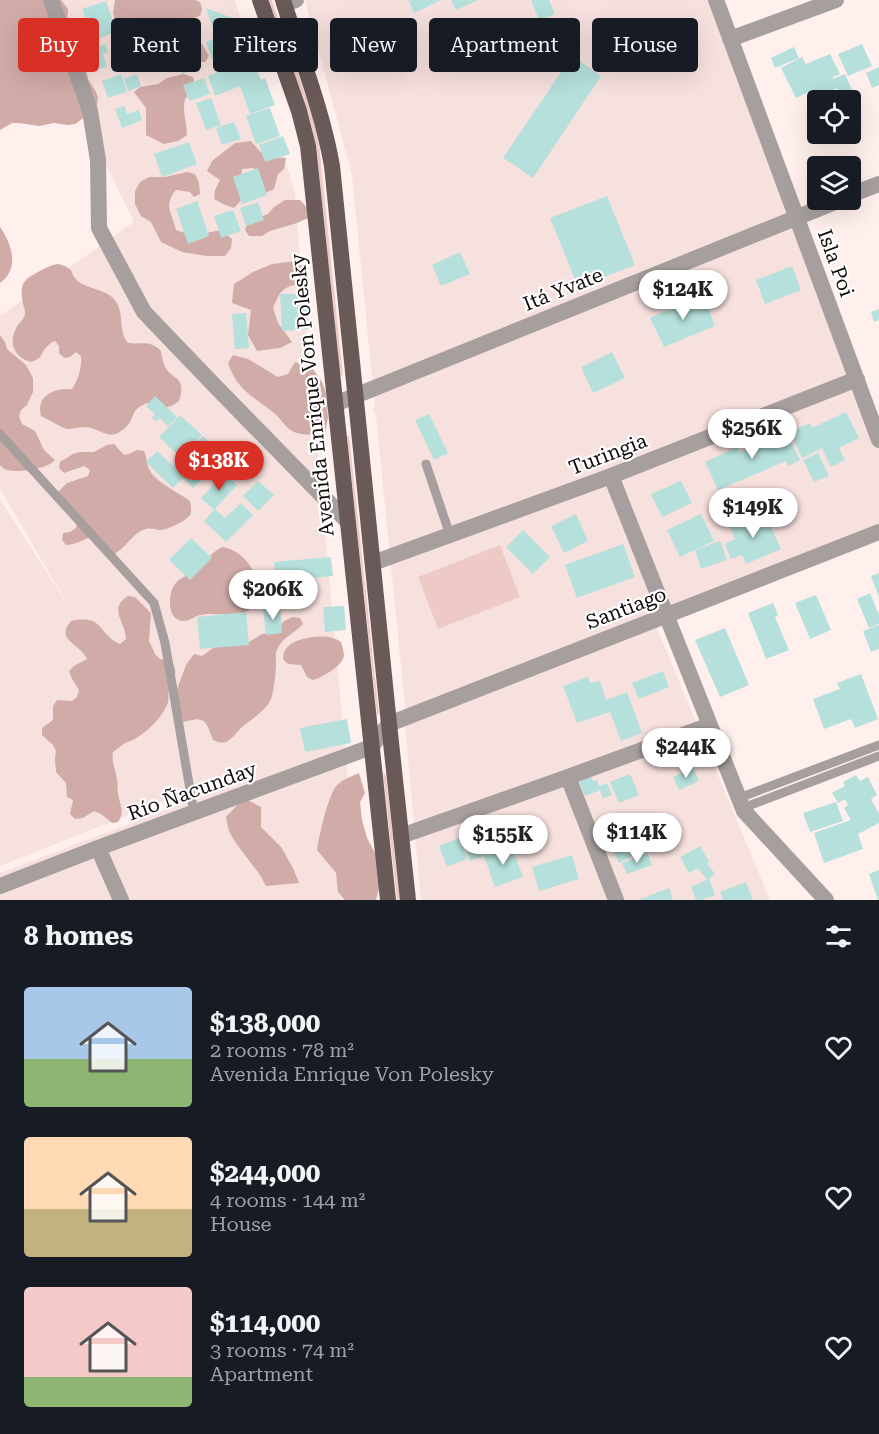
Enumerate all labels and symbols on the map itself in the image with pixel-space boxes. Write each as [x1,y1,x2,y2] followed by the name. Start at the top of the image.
[813,226,859,300] street label: Isla Poi
[285,252,339,537] street label: Avenida Enrique Von Polesky
[520,262,606,316] street label: Itá Yvate
[641,270,725,321] pin: $124K
[710,409,794,460] pin: $256K
[566,428,651,480] street label: Turingia
[177,441,261,492] pin: $138K
[711,488,795,539] pin: $149K
[231,570,315,621] pin: $206K
[582,582,670,634] street label: Santiago
[644,728,728,779] pin: $244K
[124,756,260,825] street label: Río Ñacunday
[595,813,679,864] pin: $114K
[461,815,545,866] pin: $155K

